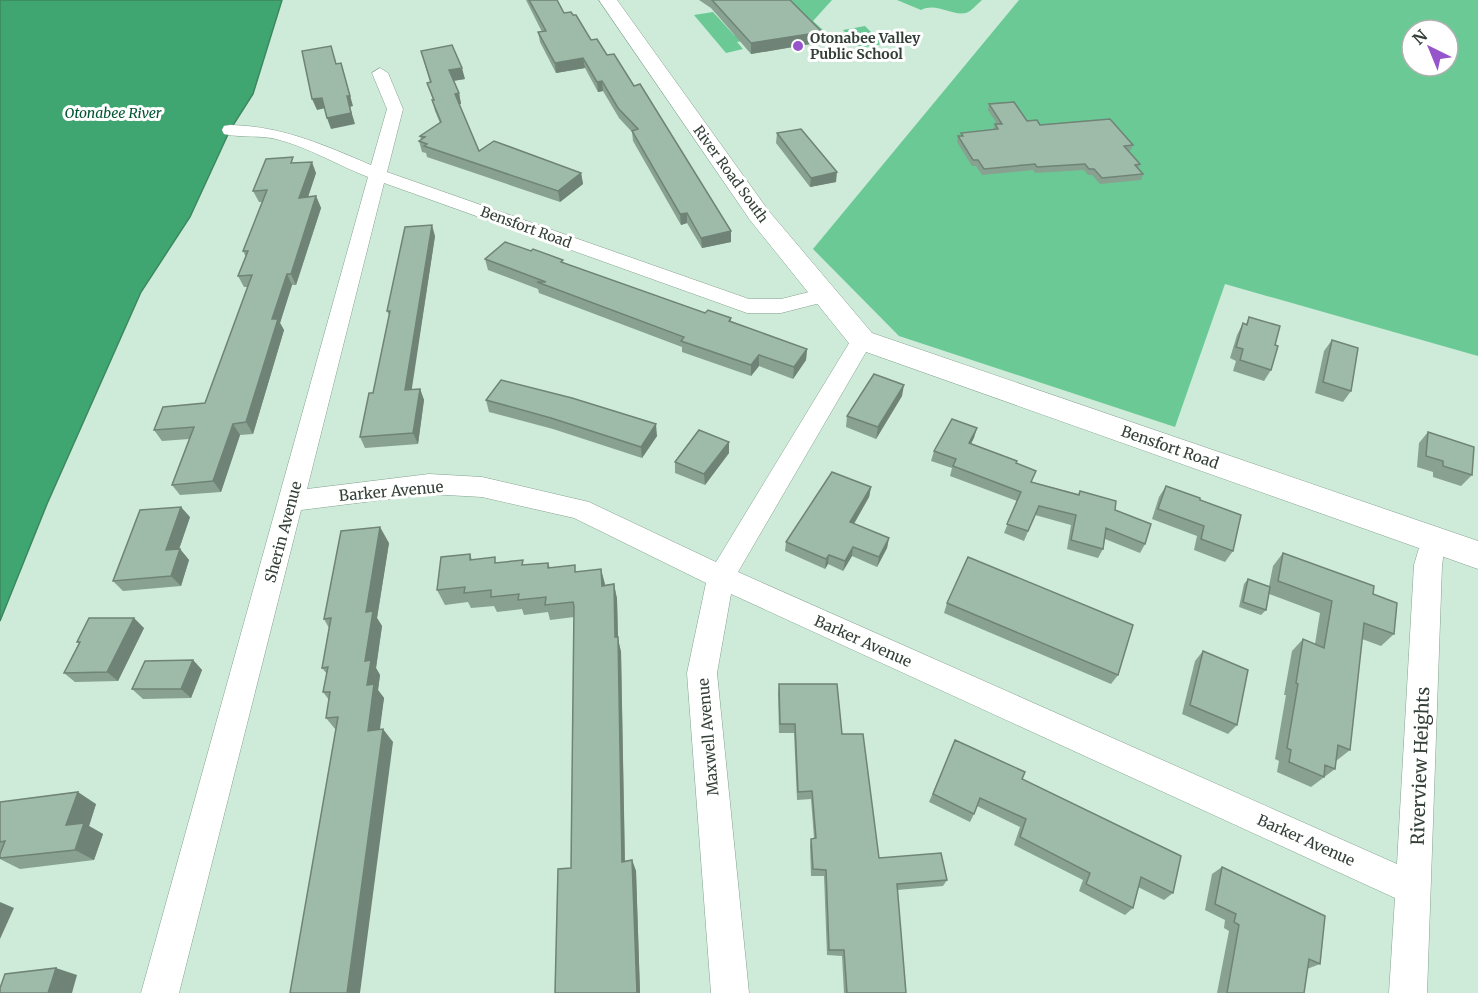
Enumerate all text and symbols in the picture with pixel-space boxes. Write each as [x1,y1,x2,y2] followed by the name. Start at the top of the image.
[1400,18,1460,78] north arrow
[1408,25,1431,49] text: N
[810,29,921,63] place label: Otonabee Valley Public School
[791,39,805,53] marker: Otonabee Valley Public School
[65,104,162,122] water label: Otonabee River
[690,122,772,226] street label: River Road South
[478,202,574,252] street label: Bensfort Road
[1119,421,1221,473] street label: Bensfort Road
[338,477,444,505] street label: Barker Avenue
[260,479,306,585] street label: Sherin Avenue
[811,611,915,671] street label: Barker Avenue
[693,677,723,797] street label: Maxwell Avenue
[1406,686,1434,846] street label: Riverview Heights
[1254,810,1358,870] street label: Barker Avenue

